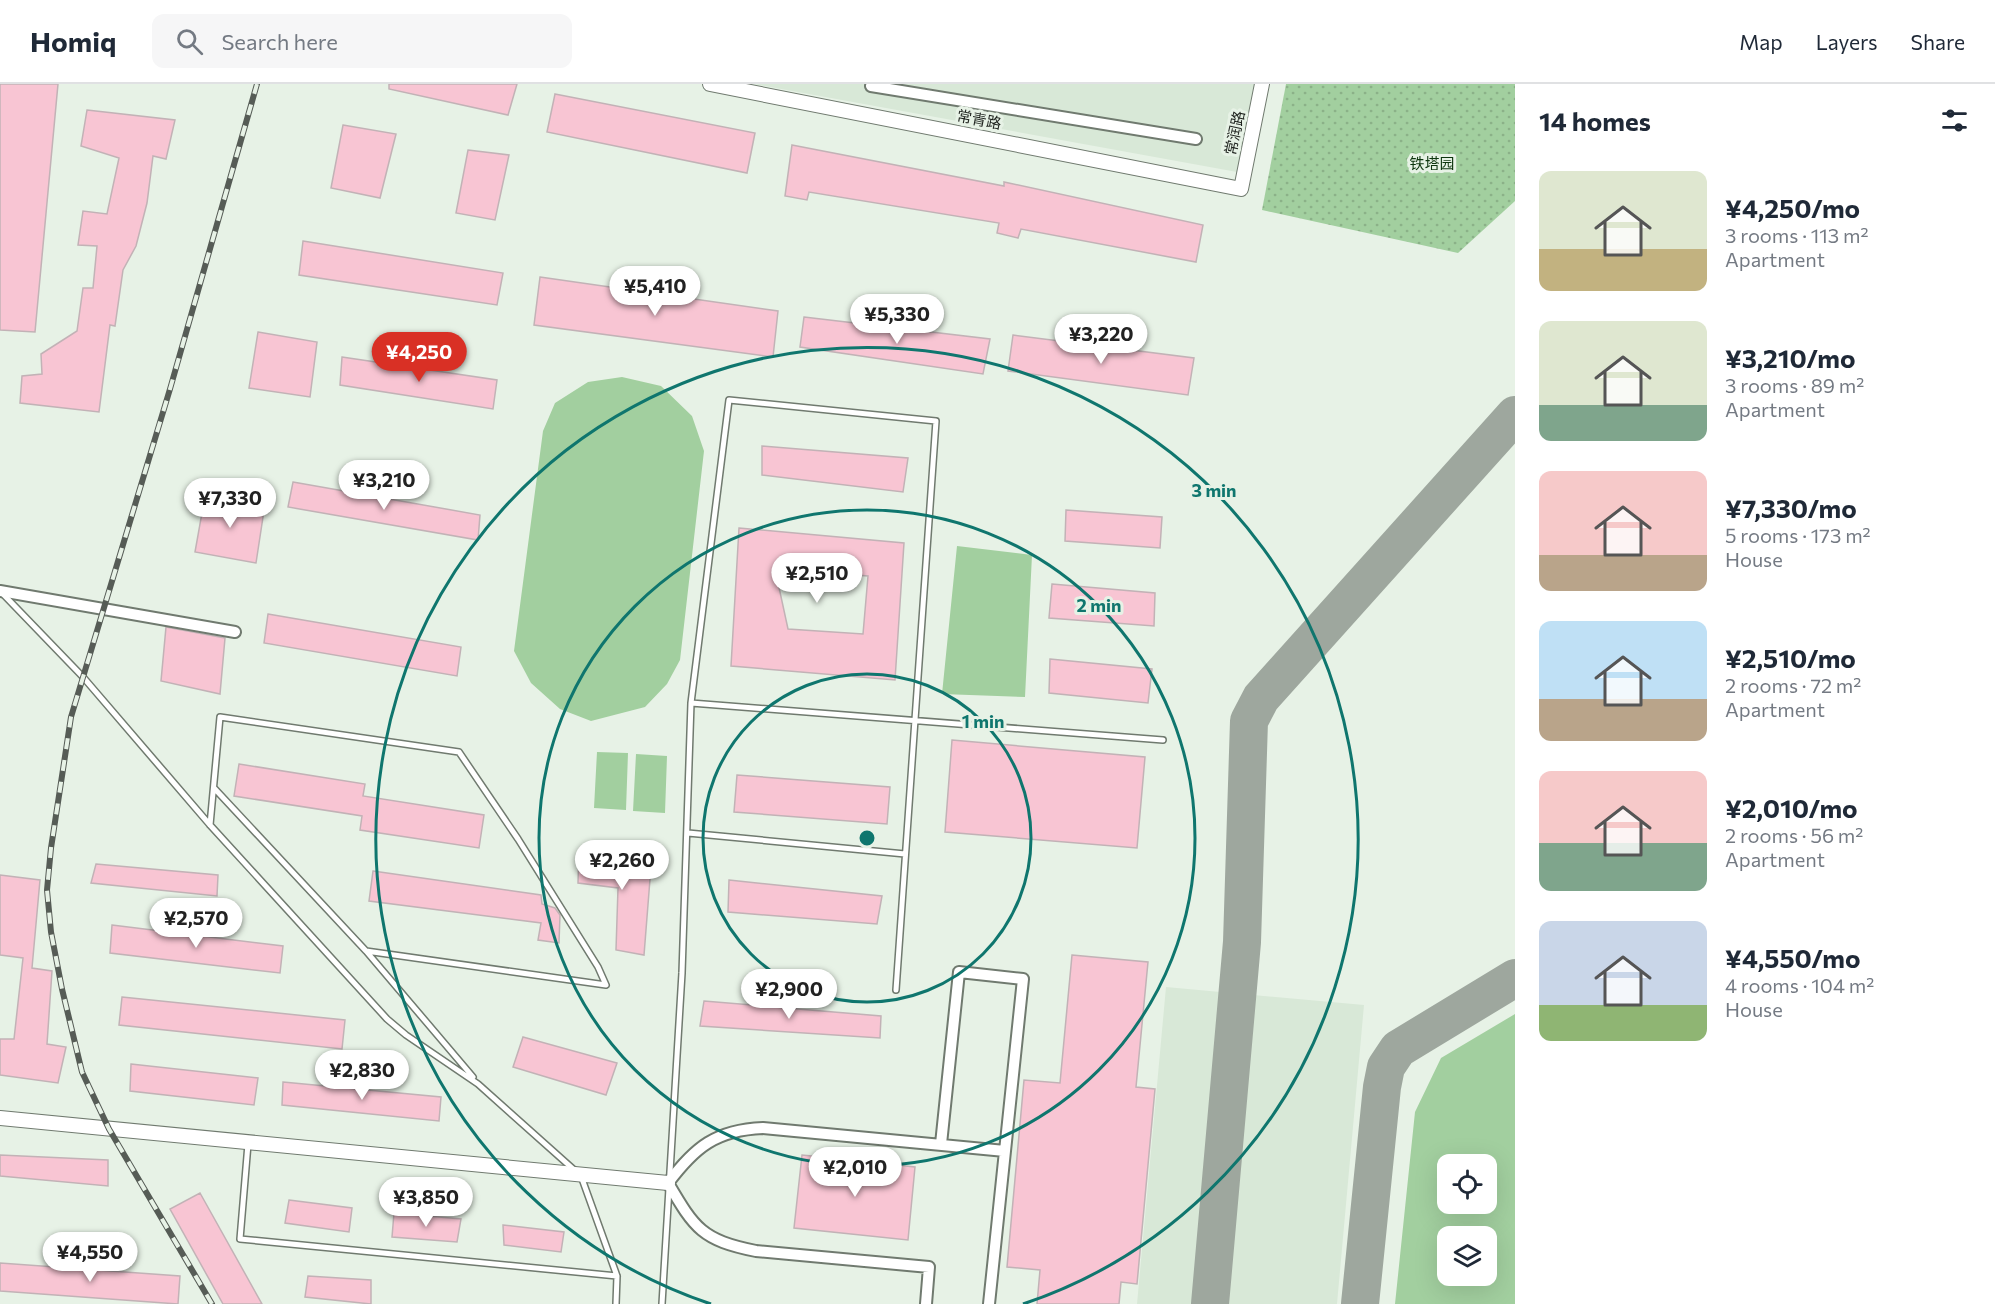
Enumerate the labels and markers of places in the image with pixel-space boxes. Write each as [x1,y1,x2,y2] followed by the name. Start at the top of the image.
[606,266,704,317] pin: ¥5,410
[848,294,946,345] pin: ¥5,330
[1052,314,1150,365] pin: ¥3,220
[370,332,468,383] pin: ¥4,250
[335,460,433,511] pin: ¥3,210
[181,478,279,529] pin: ¥7,330
[768,553,866,604] pin: ¥2,510
[857,828,877,848] centre of rings
[573,840,671,891] pin: ¥2,260
[147,898,245,949] pin: ¥2,570
[740,969,838,1020] pin: ¥2,900
[313,1050,411,1101] pin: ¥2,830
[806,1147,904,1198] pin: ¥2,010
[377,1177,475,1228] pin: ¥3,850
[41,1232,139,1283] pin: ¥4,550

